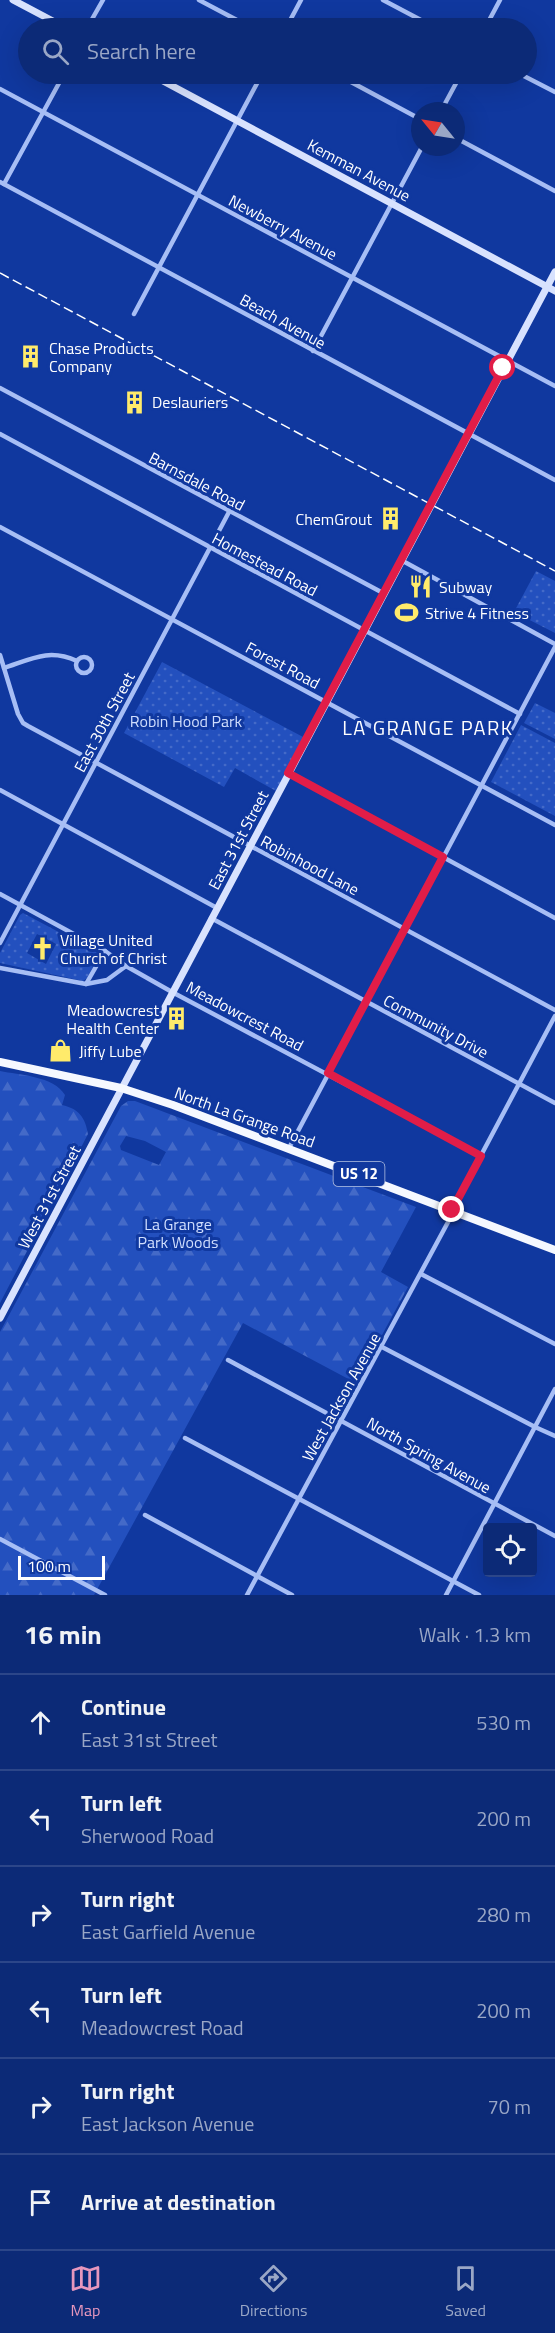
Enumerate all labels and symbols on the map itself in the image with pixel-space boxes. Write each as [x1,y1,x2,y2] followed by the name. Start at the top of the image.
[411,102,465,156] north arrow
[303,133,415,207] street label: Kemman Avenue
[224,188,342,266] street label: Newberry Avenue
[236,287,330,355] street label: Beach Avenue
[49,336,154,378] place label: Chase Products Company
[18,344,44,370] building icon: Chase Products Company
[489,354,515,380] route start
[121,389,147,415] building icon: Deslauriers
[152,390,228,414] place label: Deslauriers
[145,446,249,516] street label: Barnsdale Road
[377,506,403,532] building icon: ChemGrout
[295,507,372,531] place label: ChemGrout
[208,526,322,602] street label: Homestead Road
[408,574,434,600] restaurant icon: Subway
[439,575,493,599] place label: Subway
[394,600,420,626] sports icon: Strive 4 Fitness
[425,601,529,625] place label: Strive 4 Fitness
[241,635,325,695] street label: Forest Road
[68,667,141,776] street label: East 30th Street
[130,709,243,733] park label: Robin Hood Park
[342,712,514,743] district label: LA GRANGE PARK
[202,786,274,894] street label: East 31st Street
[256,829,364,901] street label: Robinhood Lane
[60,928,167,970] place label: Village United Church of Christ
[29,936,55,962] church icon: Village United Church of Christ
[182,975,308,1057] street label: Meadowcrest Road
[379,988,493,1064] street label: Community Drive
[66,998,159,1040] place label: Meadowcrest Health Center
[164,1006,190,1032] building icon: Meadowcrest Health Center
[48,1038,74,1064] shop icon: Jiffy Lube
[79,1039,142,1063] place label: Jiffy Lube
[171,1080,319,1154] street label: North La Grange Road
[12,1141,87,1253] street label: West 31st Street
[334,1162,385,1186] road number: US 12
[438,1196,464,1222] route end
[138,1212,218,1254] park label: La Grange Park Woods
[296,1328,386,1466] street label: West Jackson Avenue
[362,1411,496,1499] street label: North Spring Avenue
[18,1553,105,1580] scale bar

